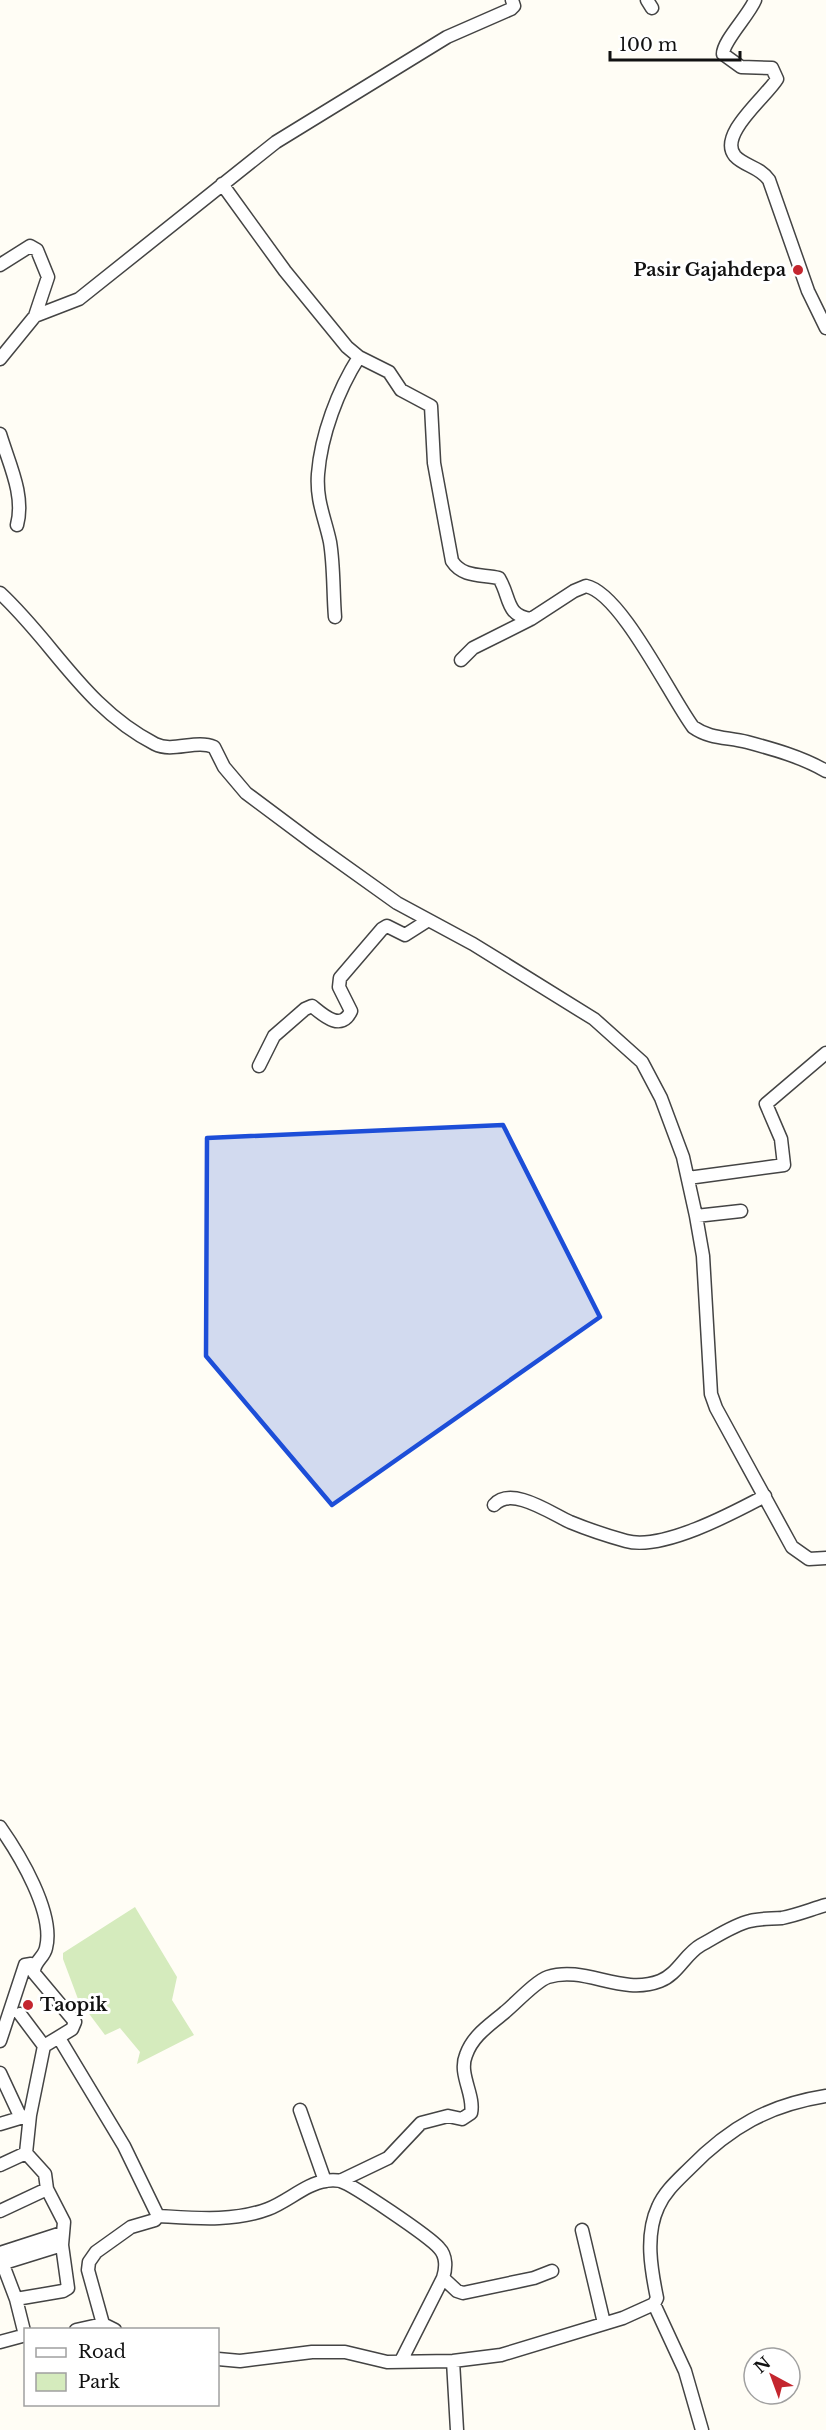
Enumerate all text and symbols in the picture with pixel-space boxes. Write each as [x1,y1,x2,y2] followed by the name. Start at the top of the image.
[610,24,740,62] scale bar
[619,34,677,56] text: 100 m
[633,259,787,281] place label: Pasir Gajahdepa
[791,263,805,277] marker: Pasir Gajahdepa
[40,1994,109,2016] place label: Taopik
[21,1998,35,2012] marker: Taopik
[24,2328,219,2406] legend
[78,2341,126,2363] text: Road
[742,2346,802,2406] north arrow
[750,2352,774,2377] text: N
[78,2371,120,2393] text: Park

